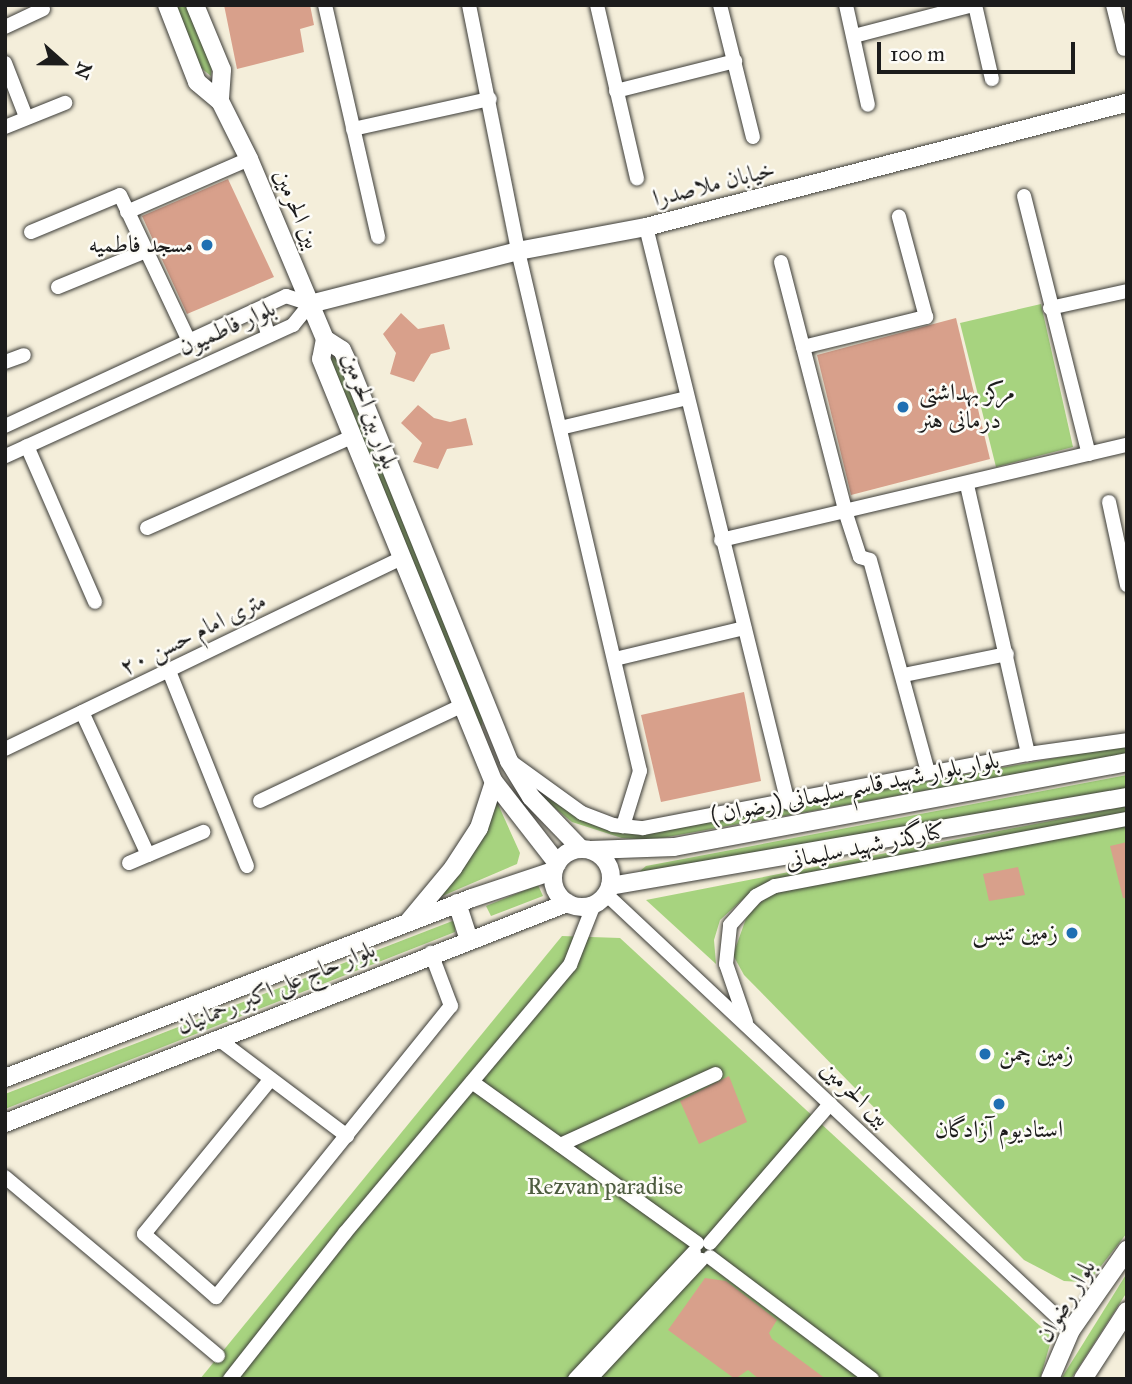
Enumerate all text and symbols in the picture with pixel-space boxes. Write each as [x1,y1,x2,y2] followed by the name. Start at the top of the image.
[28,28,98,98] north arrow
[880,28,1078,72] scale bar
[890,41,945,67] text: 100 m
[69,59,97,82] text: N
[650,155,778,213] street label: خیابان ملاصدرا
[267,165,327,253] street label: بین الحرمین
[88,231,193,259] place label: مسجد فاطمیه
[199,237,215,253] marker: مسجد فاطمیه
[174,294,280,362] street label: بلوار فاطمیون
[336,349,404,473] street label: بلوار بین الحرمین
[919,379,1015,435] place label: مرکز بهداشتی درمانی هنر
[893,397,913,417] marker: مرکز بهداشتی درمانی هنر
[115,586,271,682] street label: ۲۰ متری امام حسن
[708,746,1002,830] street label: بلوار بلوار شهید قاسم سلیمانی (رضوان )
[783,816,947,876] street label: کنارگذر شهید سلیمانی
[972,919,1058,947] place label: زمین تنیس
[1064,925,1080,941] marker: زمین تنیس
[173,935,379,1041] street label: بلوار حاج علی اکبر رحمانیان
[999,1040,1074,1068] place label: زمین چمن
[977,1046,993,1062] marker: زمین چمن
[814,1055,896,1133] street label: بین الحرمین
[991,1096,1007,1112] marker: استادیوم آزادگان
[935,1116,1063,1144] place label: استادیوم آزادگان
[527,1173,683,1201] park label: Rezvan paradise
[1030,1254,1102,1348] street label: بلوار رضوان

